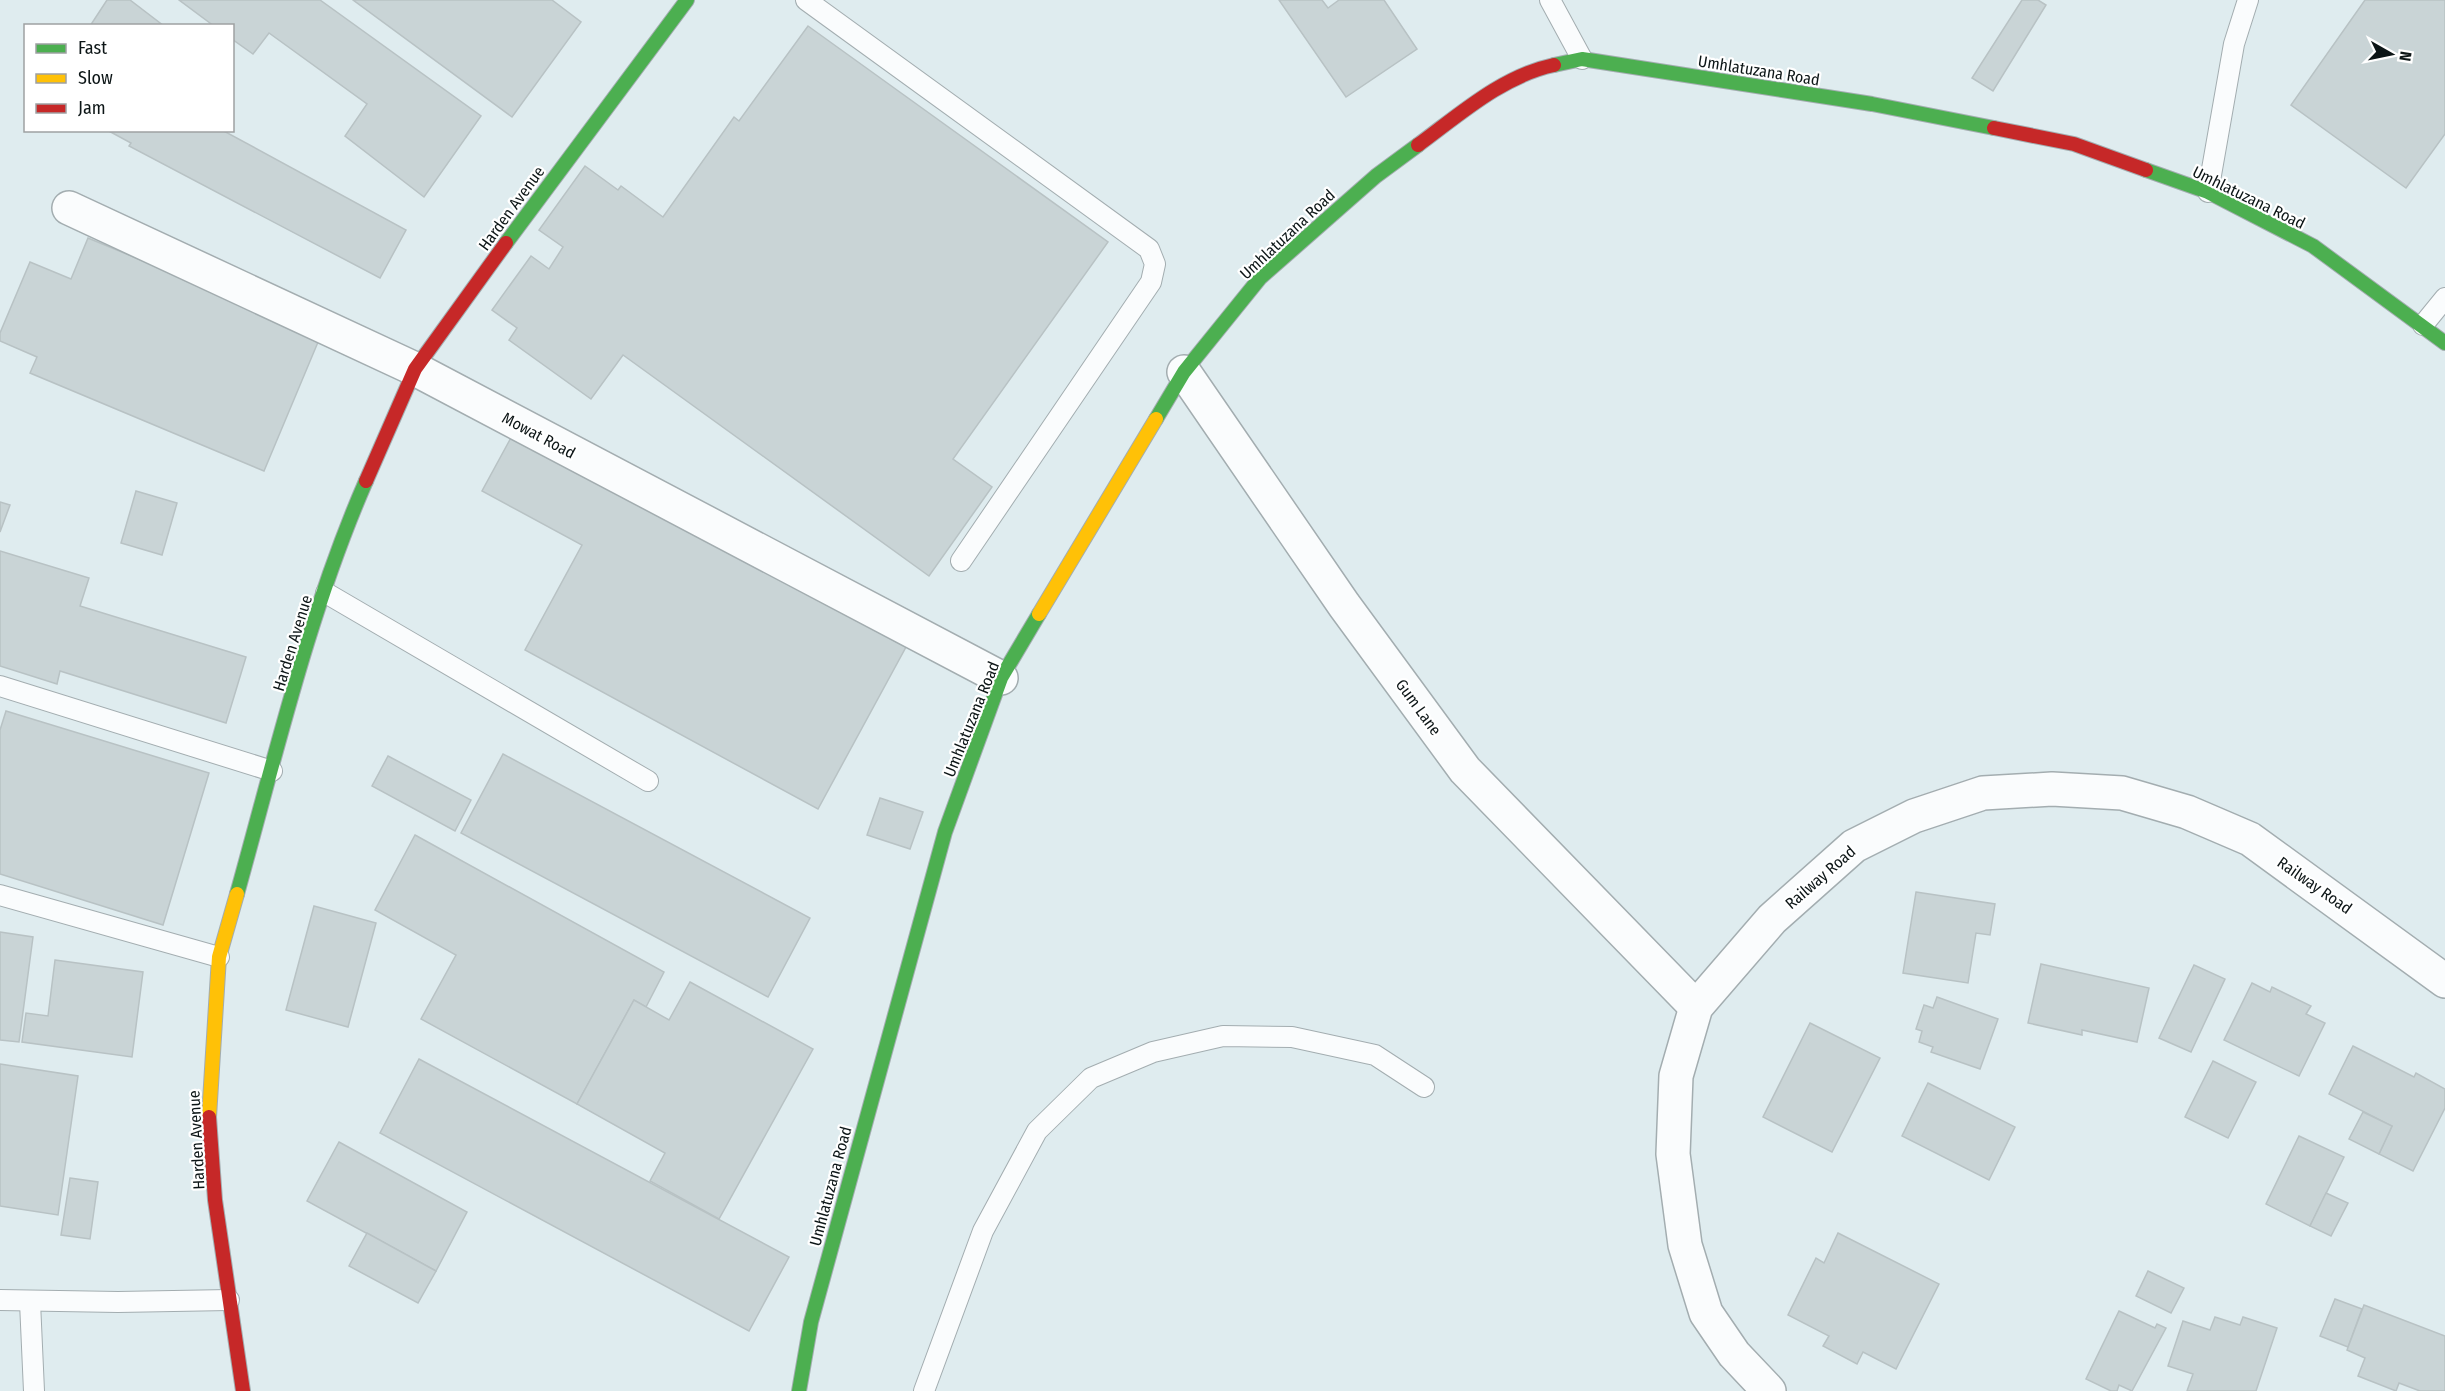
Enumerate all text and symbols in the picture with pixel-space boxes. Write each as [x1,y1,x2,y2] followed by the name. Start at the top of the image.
[24,24,234,132] legend
[2361,24,2421,84] north arrow
[78,37,107,59] text: Fast
[2395,50,2415,62] text: N
[1697,51,1821,89] street label: Umhlatuzana Road
[78,67,113,89] text: Slow
[78,97,106,119] text: Jam
[474,162,548,254] street label: Harden Avenue
[2189,162,2308,233] street label: Umhlatuzana Road
[1236,186,1339,283] street label: Umhlatuzana Road
[499,408,579,463] street label: Mowat Road
[269,593,316,693] street label: Harden Avenue
[940,659,1003,780] street label: Umhlatuzana Road
[1392,676,1445,739] street label: Gum Lane
[1781,842,1859,913] street label: Railway Road
[2274,853,2356,918] street label: Railway Road
[184,1090,209,1190] street label: Harden Avenue
[805,1124,856,1248] street label: Umhlatuzana Road

